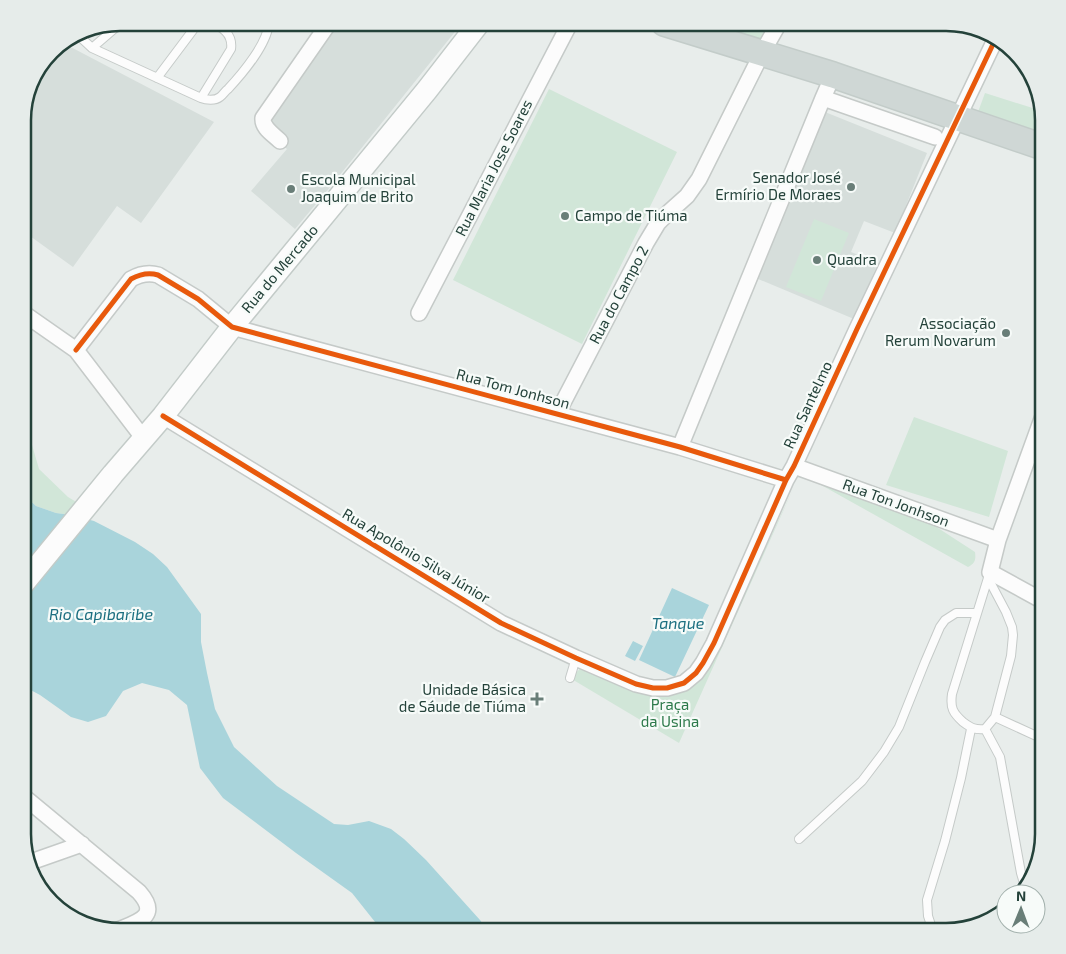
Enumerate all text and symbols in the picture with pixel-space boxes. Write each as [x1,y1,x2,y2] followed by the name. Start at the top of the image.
[451,96,535,239] street label: Rua Maria Jose Soares
[715,168,841,203] place label: Senador José Ermírio De Moraes
[301,170,416,205] place label: Escola Municipal Joaquim de Brito
[845,181,857,193] marker: Senador José Ermírio De Moraes
[285,183,297,195] marker: Escola Municipal Joaquim de Brito
[575,206,688,224] place label: Campo de Tiúma
[559,210,571,222] marker: Campo de Tiúma
[237,221,321,316] street label: Rua do Mercado
[585,242,652,347] street label: Rua do Campo 2
[827,250,877,269] place label: Quadra
[811,254,823,266] marker: Quadra
[885,314,996,349] place label: Associação Rerum Novarum
[1000,327,1012,339] marker: Associação Rerum Novarum
[779,358,835,451] street label: Rua Santelmo
[455,364,572,412] street label: Rua Tom Jonhson
[841,474,952,530] street label: Rua Ton Jonhson
[339,504,494,606] street label: Rua Apolônio Silva Júnior
[49,604,153,623] water label: Rio Capibaribe
[652,613,705,632] water label: Tanque
[399,680,526,715] place label: Unidade Básica de Sáude de Tiúma
[530,692,544,706] marker: Unidade Básica de Sáude de Tiúma
[641,695,699,730] park label: Praça da Usina
[996,884,1046,934] north arrow
[1016,887,1026,904] text: N

